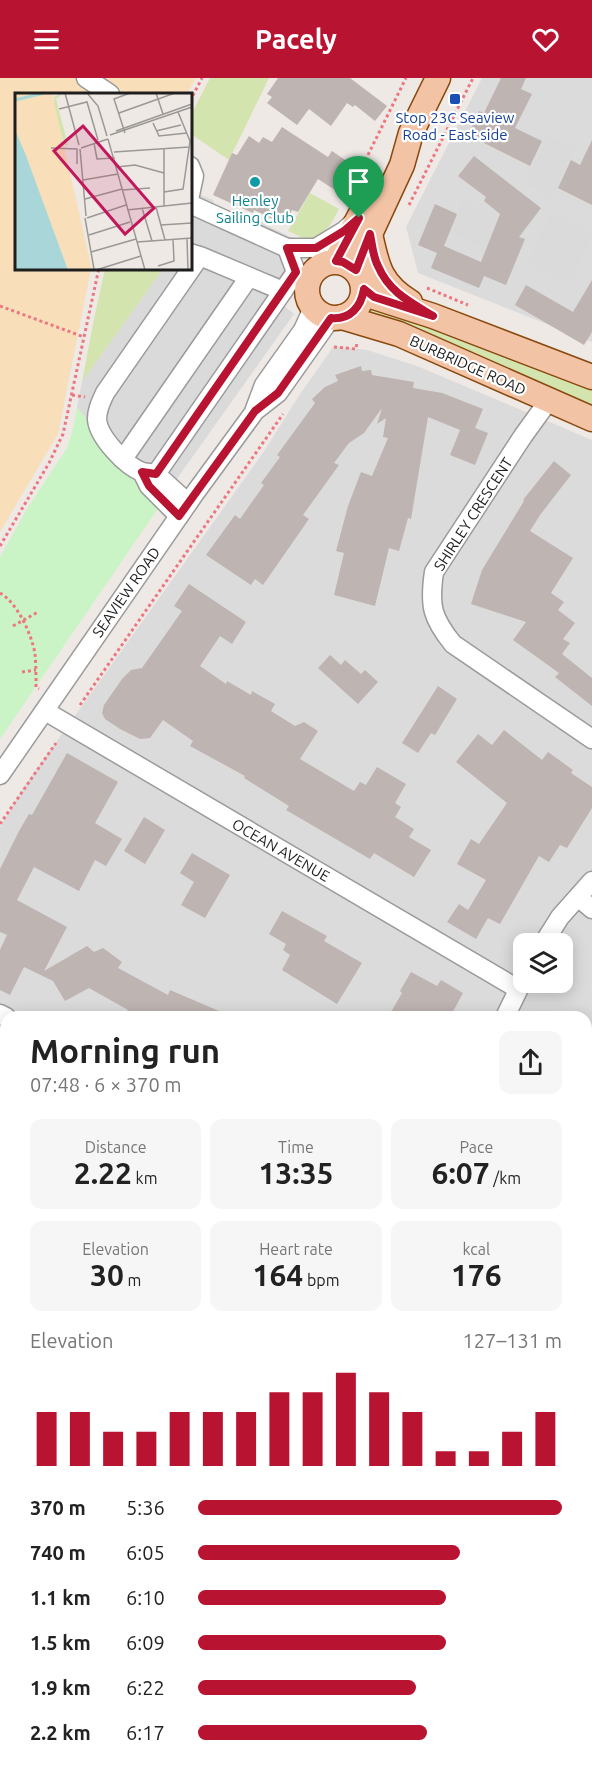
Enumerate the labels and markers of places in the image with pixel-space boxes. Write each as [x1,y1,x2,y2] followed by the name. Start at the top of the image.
[448,92,462,106] marker: Stop 23C Seaview Road - East side
[396,109,515,143] place label: Stop 23C Seaview Road - East side
[333,156,384,218] pin
[248,175,262,189] marker: Henley Sailing Club
[216,192,294,226] place label: Henley Sailing Club

